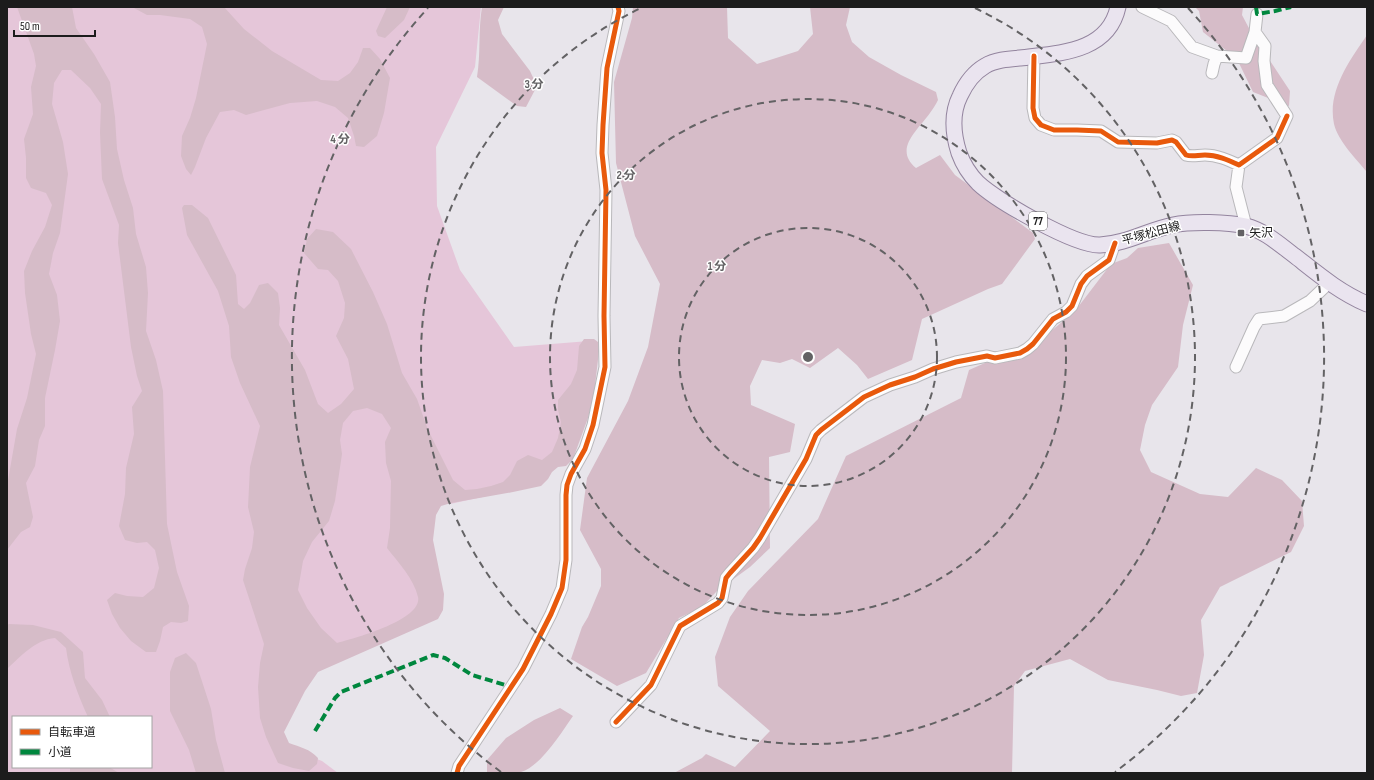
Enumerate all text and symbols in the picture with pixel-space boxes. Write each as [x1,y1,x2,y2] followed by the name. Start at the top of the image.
[14,12,95,38] scale bar
[20,19,40,34] text: 50 m
[524,77,544,92] text: 3 分
[330,132,350,147] text: 4 分
[616,168,636,183] text: 2 分
[1029,212,1047,230] road number: 77
[1120,218,1182,248] street label: 平塚松田線
[1249,226,1273,241] place label: 矢沢
[1236,228,1246,238] marker: 矢沢
[708,259,726,274] text: 1 分
[801,350,815,364] centre of rings
[12,716,152,768] legend
[48,725,96,740] text: 自転車道
[48,745,72,760] text: 小道

